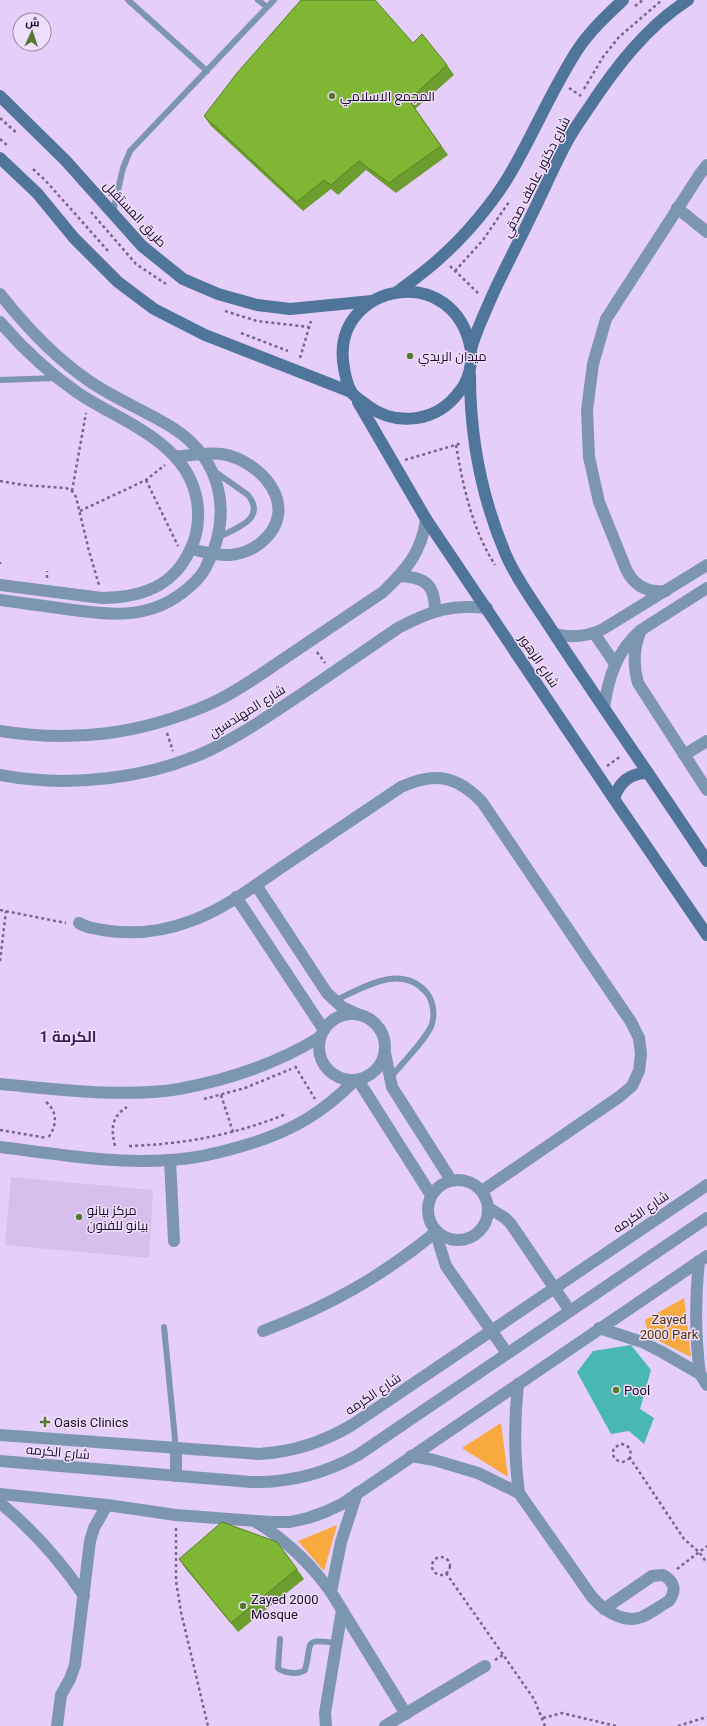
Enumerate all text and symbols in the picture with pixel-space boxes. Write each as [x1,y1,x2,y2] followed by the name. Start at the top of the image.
[12,12,52,52] north arrow
[25,16,40,29] text: ش
[340,89,435,107] place label: المجمع الاسلامي
[327,91,337,101] marker: المجمع الاسلامي
[499,114,576,241] street label: شارع دكتور عاطف صدقي
[101,178,169,250] street label: طريق المستقبل
[418,349,487,367] place label: ميدان الريدي
[405,351,415,361] marker: ميدان الريدي
[514,631,562,691] street label: شارع الزهور
[206,682,289,741] street label: شارع المهندسين
[40,1028,96,1046] district label: الكرمة 1
[610,1188,672,1237] street label: شارع الكرمه
[87,1203,148,1233] place label: مركز بيانو بيانو للفنون
[74,1212,84,1222] marker: مركز بيانو بيانو للفنون
[640,1312,699,1342] park label: Zayed 2000 Park
[342,1370,404,1419] street label: شارع الكرمه
[624,1383,650,1398] place label: Pool
[611,1385,621,1395] marker: Pool
[54,1415,129,1430] place label: Oasis Clinics
[39,1416,51,1428] marker: Oasis Clinics
[25,1442,90,1463] street label: شارع الكرمه
[251,1592,319,1622] place label: Zayed 2000 Mosque
[238,1601,248,1611] marker: Zayed 2000 Mosque

